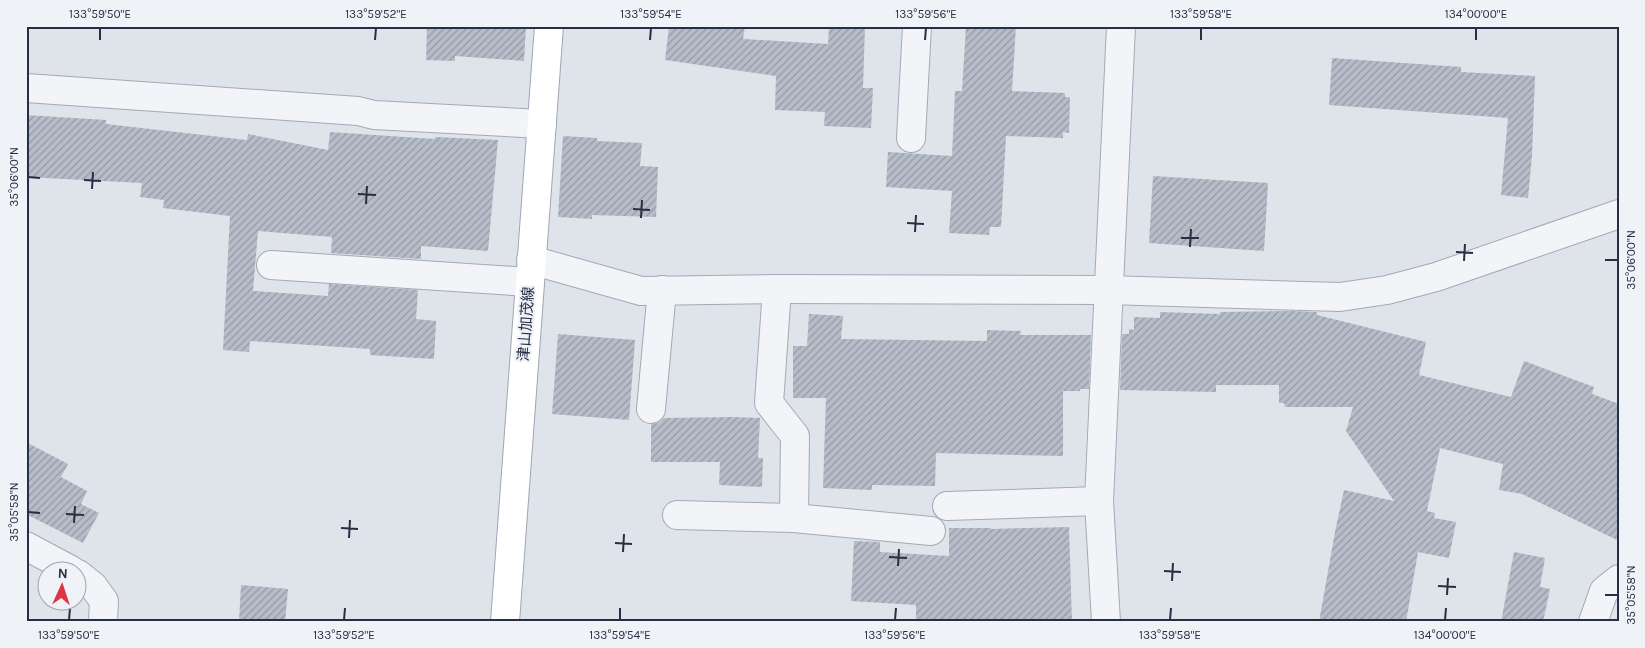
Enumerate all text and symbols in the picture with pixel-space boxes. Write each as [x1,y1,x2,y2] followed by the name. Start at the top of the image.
[69,7,131,21] text: 133°59'50"E
[345,7,407,21] text: 133°59'52"E
[620,7,682,21] text: 133°59'54"E
[895,7,957,21] text: 133°59'56"E
[1170,7,1232,21] text: 133°59'58"E
[1445,7,1507,21] text: 134°00'00"E
[7,147,21,207] text: 35°06'00"N
[1624,230,1638,290] text: 35°06'00"N
[514,286,538,362] street label: 津山加茂線
[7,482,21,542] text: 35°05'58"N
[38,560,88,610] north arrow
[57,565,68,582] text: N
[1624,565,1638,625] text: 35°05'58"N
[38,628,100,642] text: 133°59'50"E
[313,628,375,642] text: 133°59'52"E
[589,628,651,642] text: 133°59'54"E
[864,628,926,642] text: 133°59'56"E
[1139,628,1201,642] text: 133°59'58"E
[1414,628,1476,642] text: 134°00'00"E

